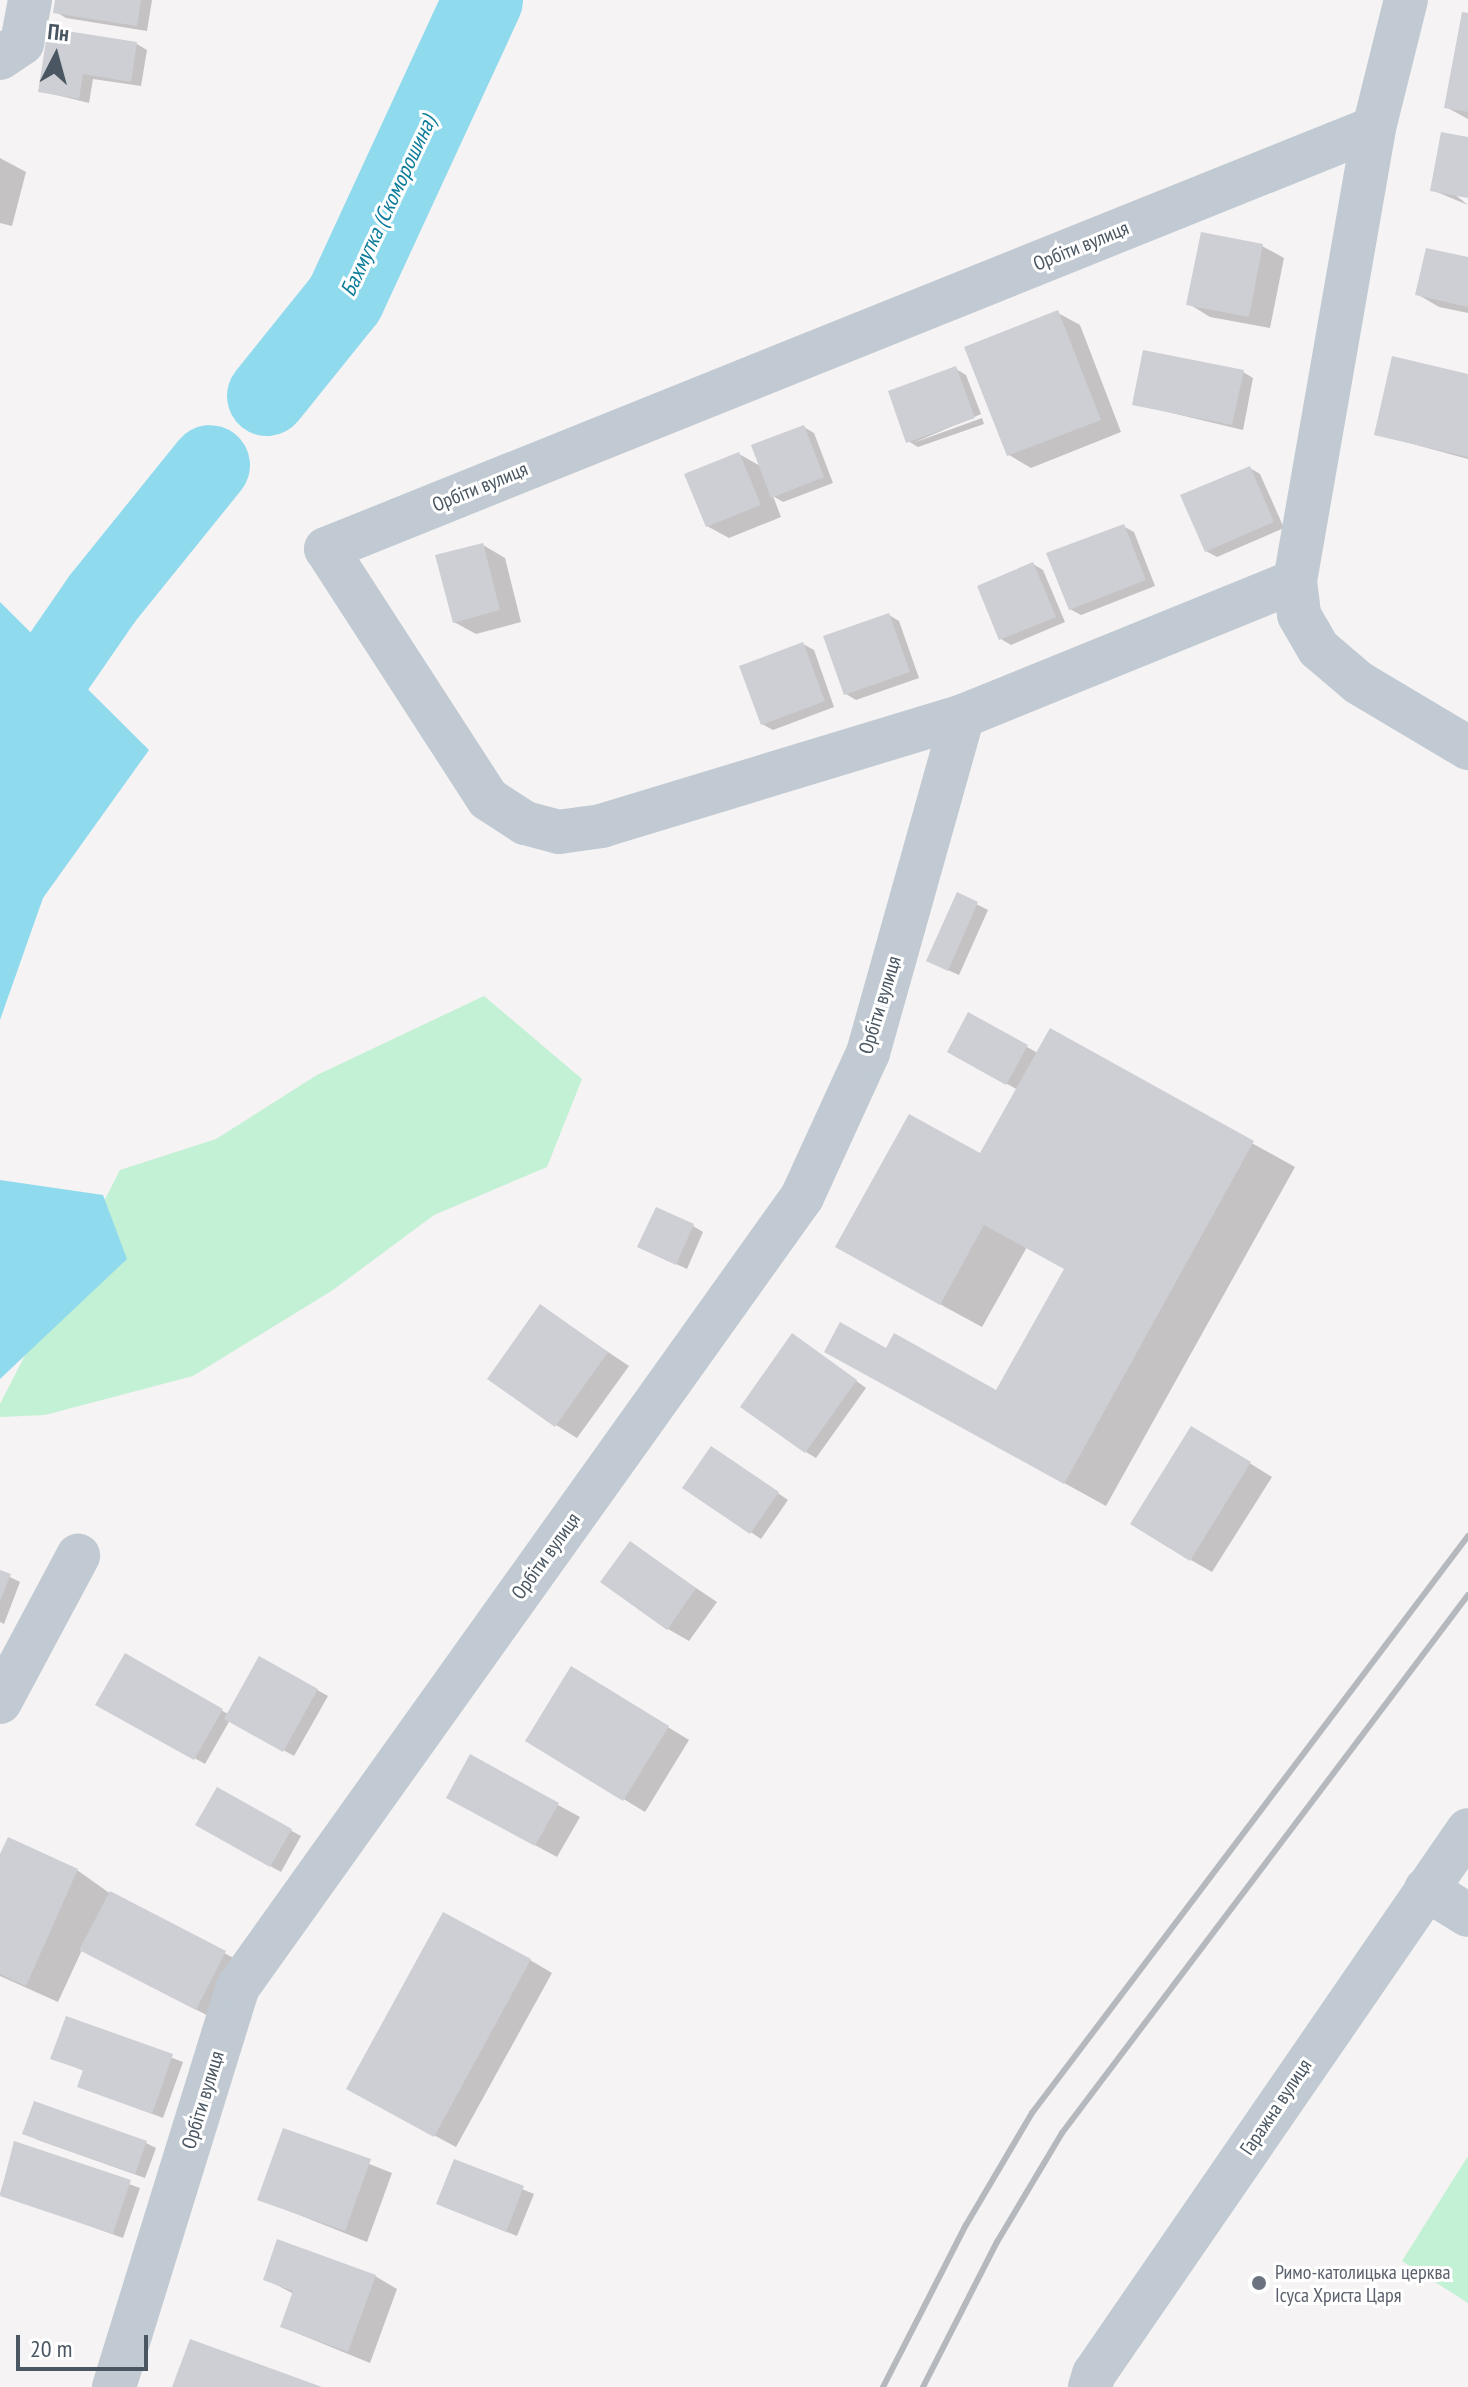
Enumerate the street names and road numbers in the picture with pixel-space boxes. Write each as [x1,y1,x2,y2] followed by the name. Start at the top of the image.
[1030,216,1132,276] street label: Орбіти вулиця
[429,457,531,517] street label: Орбіти вулиця
[854,953,906,1057] street label: Орбіти вулиця
[507,1508,585,1604] street label: Орбіти вулиця
[177,2048,229,2152] street label: Орбіти вулиця
[1235,2054,1317,2160] street label: Гаражна вулиця

